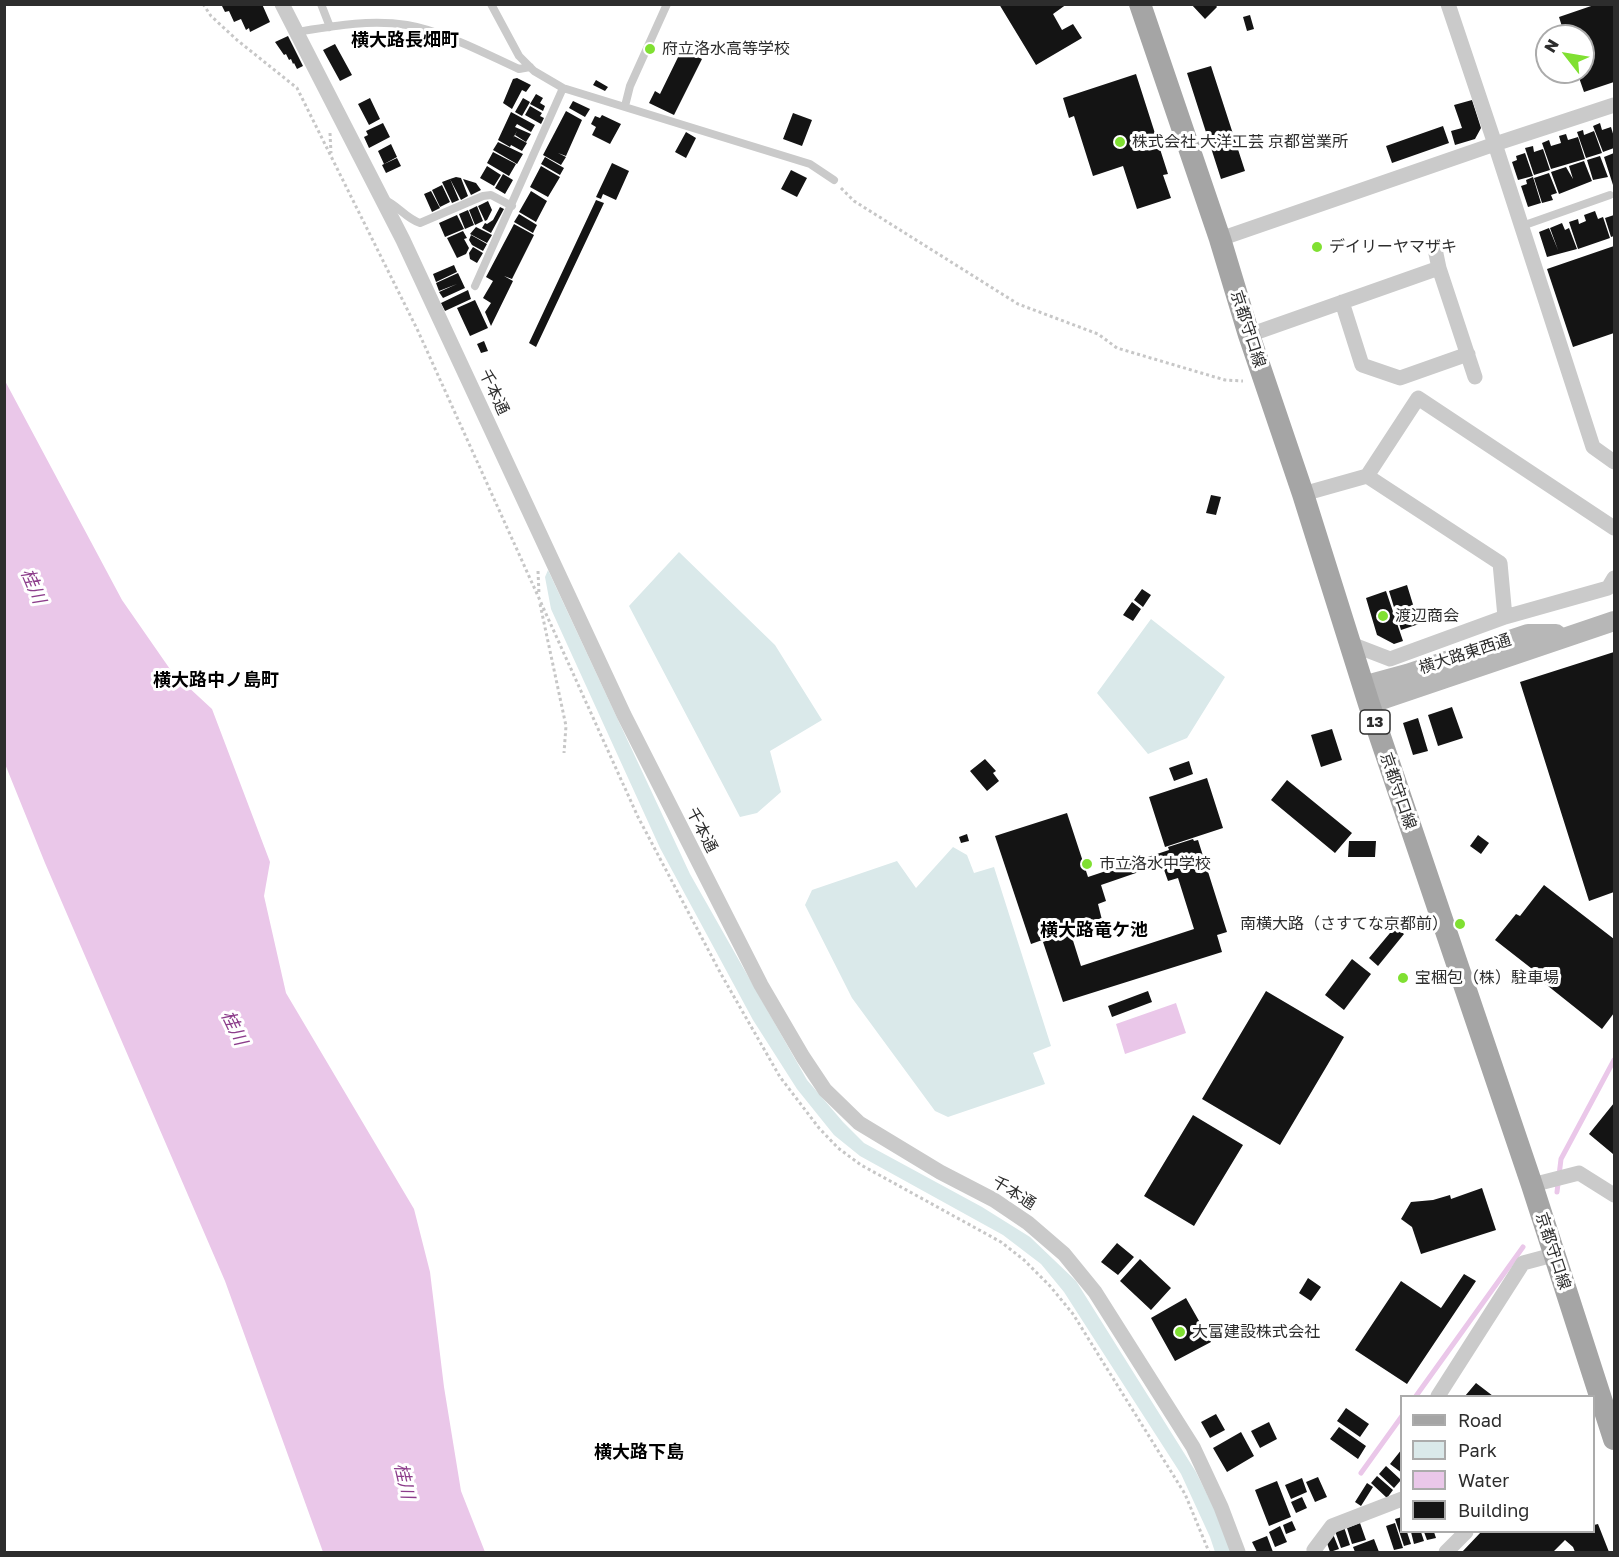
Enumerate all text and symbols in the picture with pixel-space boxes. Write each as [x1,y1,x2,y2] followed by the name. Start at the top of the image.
[1535,24,1595,84] north arrow
[351,29,459,51] district label: 横大路長畑町
[1540,35,1563,56] text: N
[662,39,790,59] place label: 府立洛水高等学校
[643,42,657,56] marker: 府立洛水高等学校
[1132,132,1348,152] place label: 株式会社 大洋工芸 京都営業所
[1113,135,1127,149] marker: 株式会社 大洋工芸 京都営業所
[1329,237,1457,257] place label: デイリーヤマザキ
[1310,240,1324,254] marker: デイリーヤマザキ
[1227,288,1269,370] street label: 京都守口線
[475,366,513,418] street label: 千本通
[16,565,50,607] water label: 桂川
[1395,606,1459,626] place label: 渡辺商会
[1376,609,1390,623] marker: 渡辺商会
[1416,630,1514,678] street label: 横大路東西通
[153,669,279,691] district label: 横大路中ノ島町
[1360,710,1390,734] road number: 13
[1376,750,1420,832] street label: 京都守口線
[683,804,721,856] street label: 千本通
[1099,854,1211,874] place label: 市立洛水中学校
[1080,857,1094,871] marker: 市立洛水中学校
[1240,914,1448,934] place label: 南横大路（さすてな京都前）
[1453,917,1467,931] marker: 南横大路（さすてな京都前）
[1040,919,1148,941] district label: 横大路竜ケ池
[1415,968,1559,988] place label: 宝梱包（株）駐車場
[1396,971,1410,985] marker: 宝梱包（株）駐車場
[216,1007,252,1049] water label: 桂川
[989,1172,1039,1214] street label: 千本通
[1532,1210,1574,1292] street label: 京都守口線
[1192,1322,1320,1342] place label: 大富建設株式会社
[1173,1325,1187,1339] marker: 大富建設株式会社
[1400,1395,1595,1533] legend
[1458,1409,1502,1431] text: Road
[1458,1439,1497,1461] text: Park
[594,1441,684,1463] district label: 横大路下島
[389,1461,419,1501] water label: 桂川
[1458,1469,1509,1491] text: Water
[1458,1499,1529,1521] text: Building

